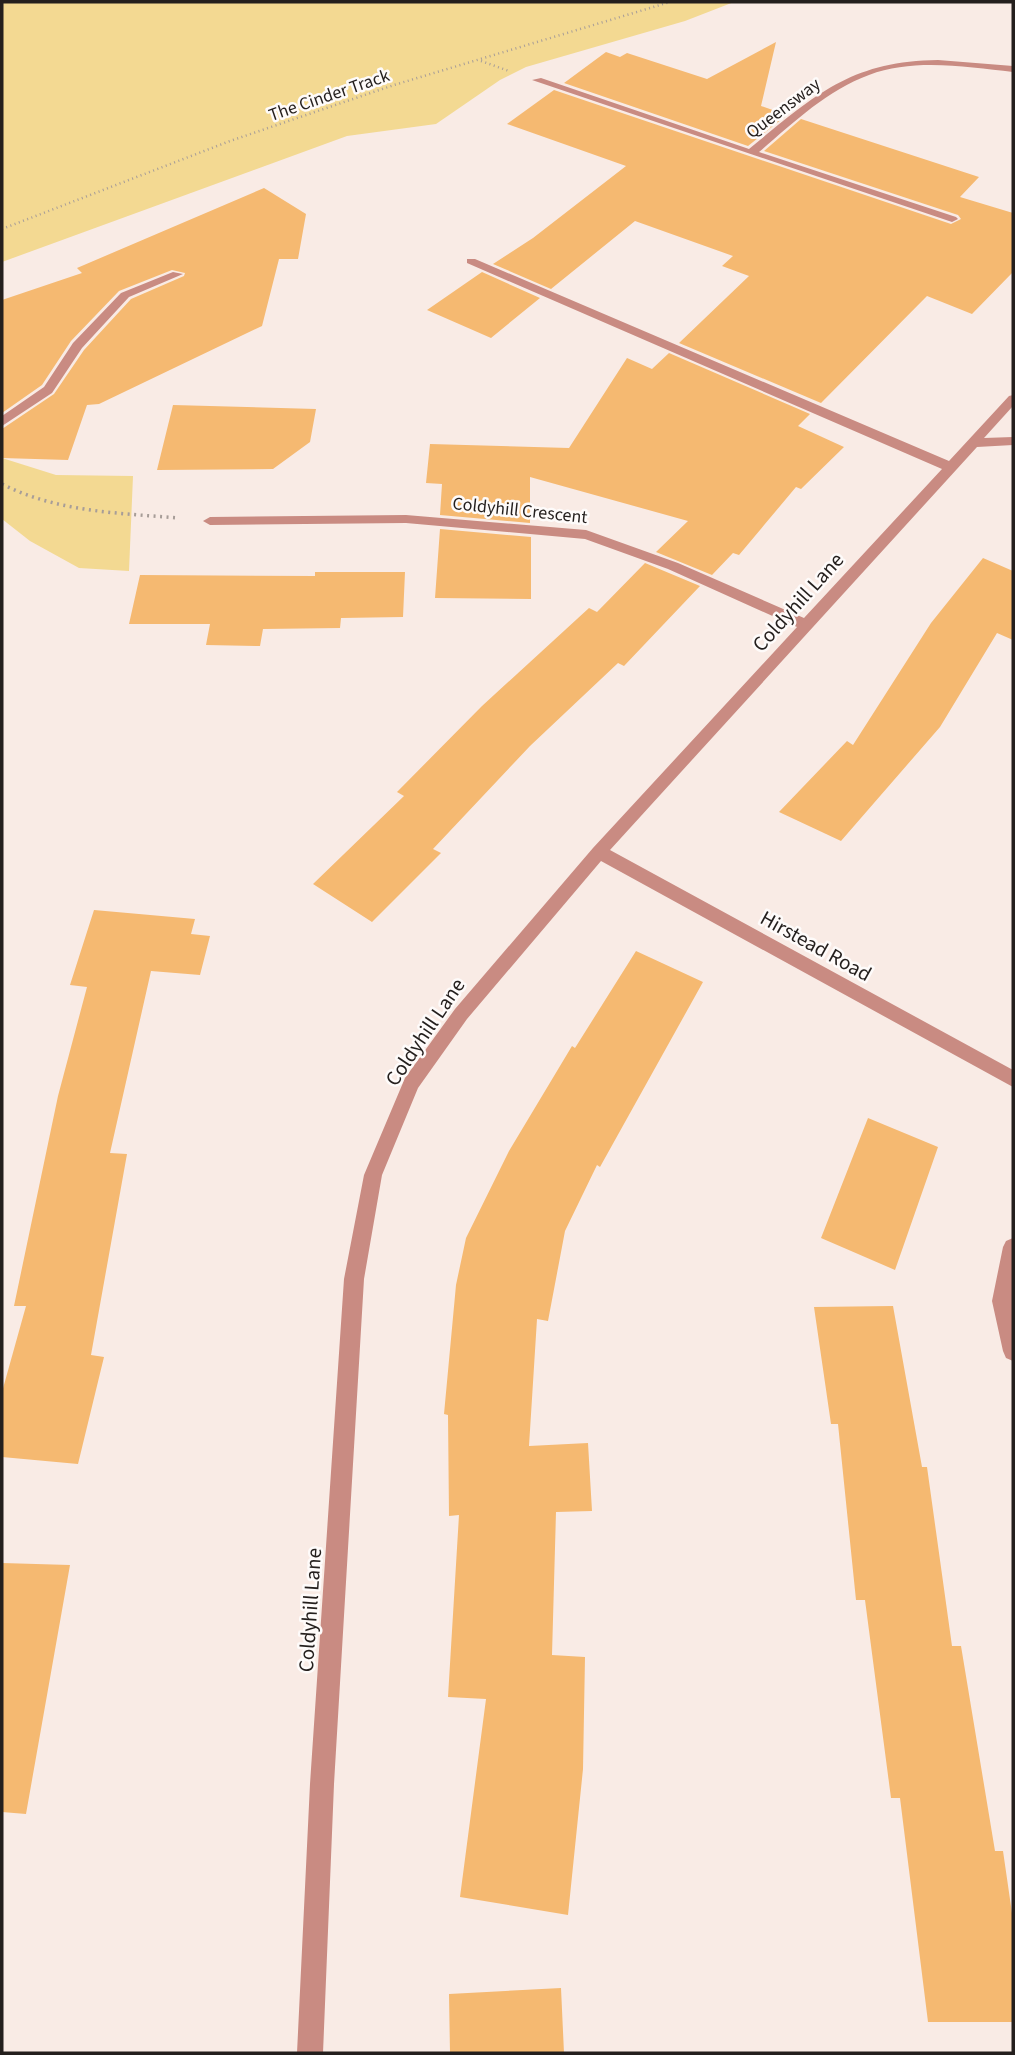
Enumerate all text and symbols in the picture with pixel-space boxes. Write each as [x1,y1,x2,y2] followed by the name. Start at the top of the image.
[265,63,393,128] street label: The Cinder Track
[741,72,826,145] street label: Queensway
[451,491,589,530] street label: Coldyhill Crescent
[745,546,851,658] street label: Coldyhill Lane
[755,903,877,989] street label: Hirstead Road
[378,972,472,1092] street label: Coldyhill Lane
[291,1547,329,1673] street label: Coldyhill Lane

